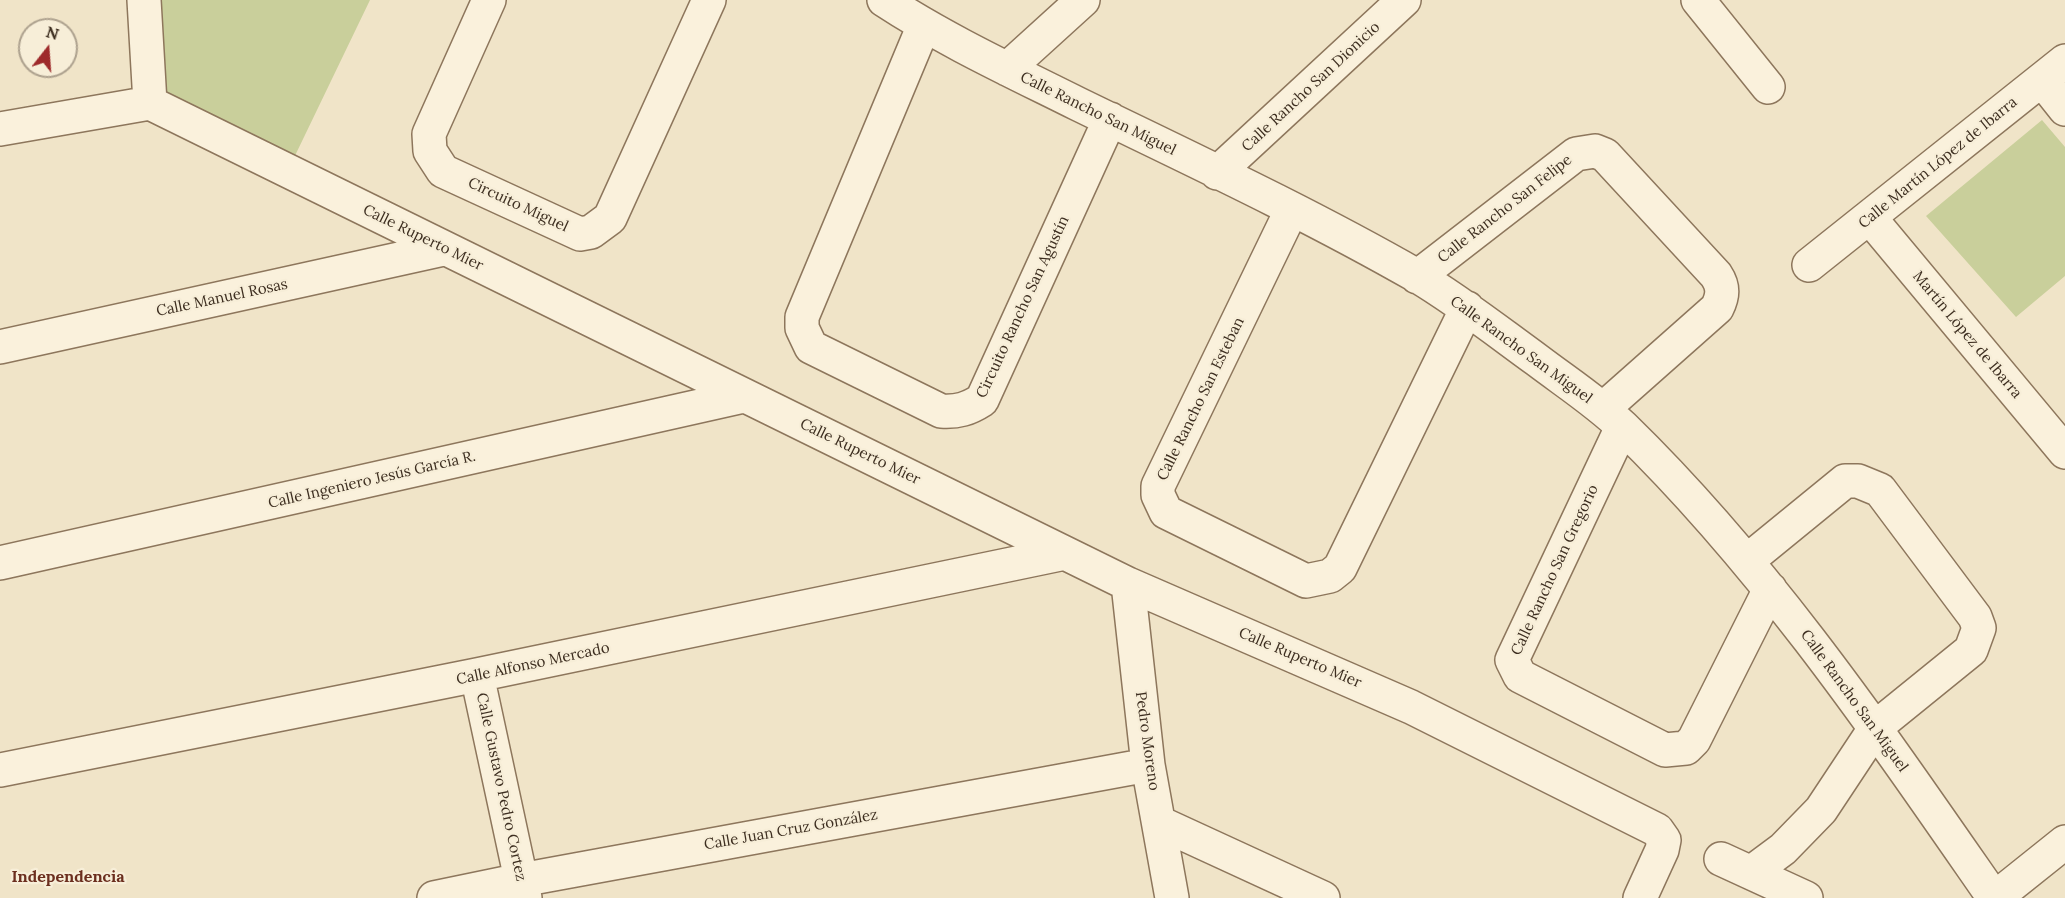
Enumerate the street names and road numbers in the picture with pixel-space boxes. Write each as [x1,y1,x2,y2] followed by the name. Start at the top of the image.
[1238,18,1384,156] street label: Calle Rancho San Dionicio
[1017,68,1179,160] street label: Calle Rancho San Miguel
[1855,93,2021,233] street label: Calle Martín López de Ibarra
[1434,151,1576,267] street label: Calle Rancho San Felipe
[465,174,571,236] street label: Circuito Miguel
[360,201,486,275] street label: Calle Ruperto Mier
[973,213,1073,401] street label: Circuito Rancho San Agustín
[1909,268,2025,402] street label: Martín López de Ibarra
[155,275,289,321] street label: Calle Manuel Rosas
[1446,292,1596,408] street label: Calle Rancho San Miguel
[1154,314,1248,484] street label: Calle Rancho San Esteban
[797,415,923,489] street label: Calle Ruperto Mier
[267,447,477,513] street label: Calle Ingeniero Jesús García R.
[1508,482,1602,658] street label: Calle Rancho San Gregorio
[1236,624,1364,692] street label: Calle Ruperto Mier
[1796,626,1912,776] street label: Calle Rancho San Miguel
[455,639,611,689] street label: Calle Alfonso Mercado
[1131,690,1163,792] street label: Pedro Moreno
[472,691,530,883] street label: Calle Gustavo Pedro Cortez
[703,806,879,854] street label: Calle Juan Cruz González

